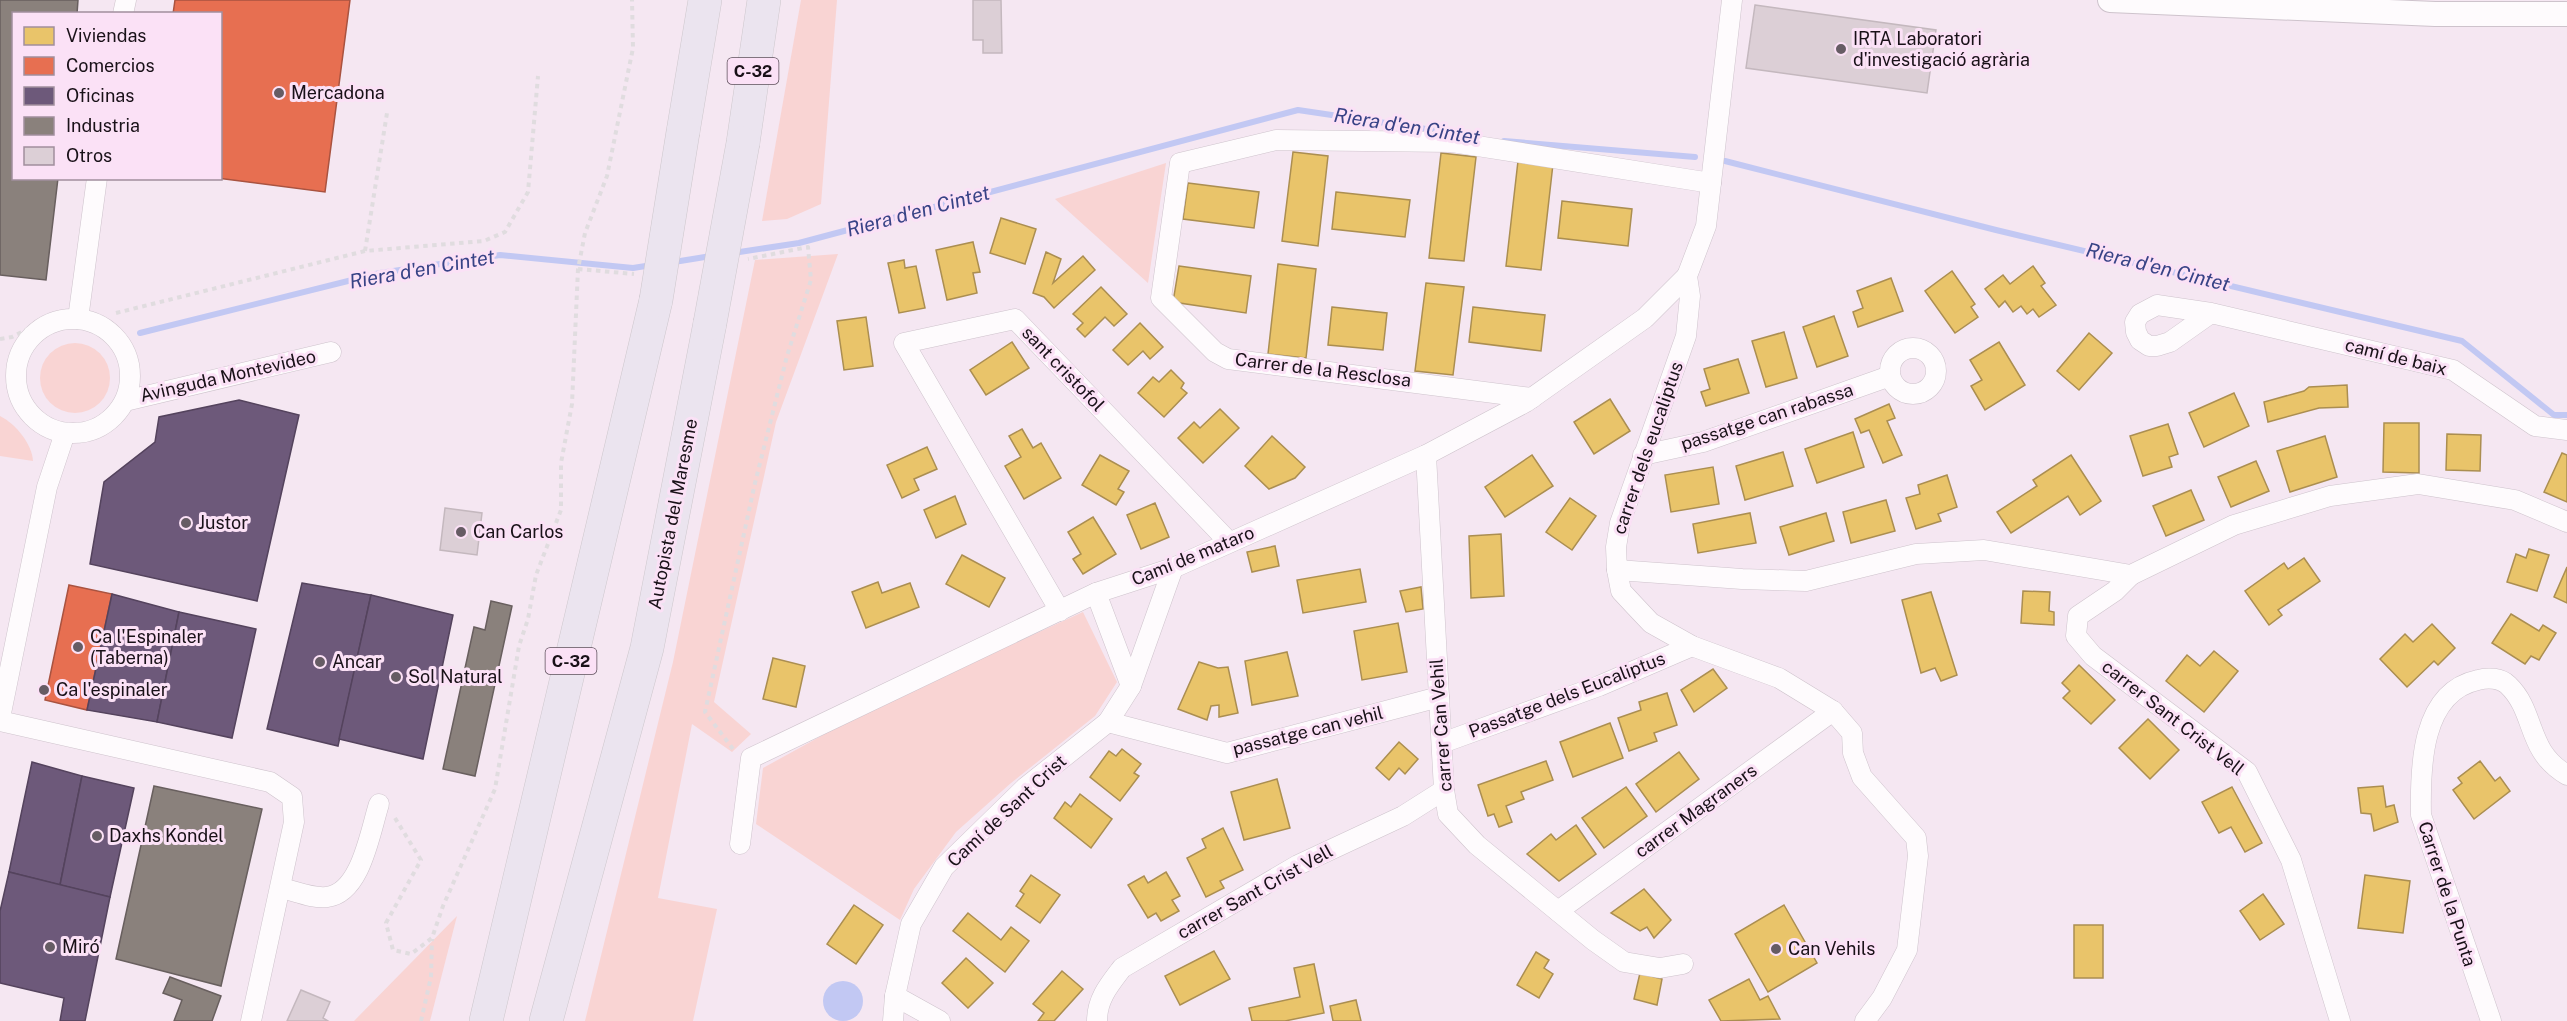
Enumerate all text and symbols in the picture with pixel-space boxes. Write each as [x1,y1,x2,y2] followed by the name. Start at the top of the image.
[12,12,222,180] legend
[66,25,146,46] text: Viviendas
[1853,28,2030,70] place label: IRTA Laboratori d'investigació agrària
[1834,42,1848,56] marker: IRTA Laboratori d'investigació agrària
[66,55,155,76] text: Comercios
[728,58,778,84] road number: C-32
[291,82,385,103] place label: Mercadona
[66,85,134,106] text: Oficinas
[272,86,286,100] marker: Mercadona
[1332,103,1482,149] water label: Riera d'en Cintet
[66,115,140,136] text: Industria
[66,145,112,166] text: Otros
[844,180,993,242] water label: Riera d'en Cintet
[2084,238,2233,297] water label: Riera d'en Cintet
[347,244,497,294] water label: Riera d'en Cintet
[1018,322,1109,415] street label: sant cristofol
[2343,334,2449,379] street label: camí de baix
[138,345,318,406] street label: Avinguda Montevideo
[1234,348,1412,391] street label: Carrer de la Resclosa
[1608,359,1687,537] street label: carrer dels eucaliptus
[1678,379,1856,454] street label: passatge can rabassa
[644,417,701,611] street label: Autopista del Maresme
[198,512,248,533] place label: Justor
[179,516,193,530] marker: Justor
[473,521,563,542] place label: Can Carlos
[1128,521,1257,590] street label: Camí de mataro
[454,525,468,539] marker: Can Carlos
[90,626,204,668] place label: Ca l'Espinaler (Taberna)
[71,640,85,654] marker: Ca l'Espinaler (Taberna)
[1466,647,1668,742] street label: Passatge dels Eucaliptus
[546,648,596,674] road number: C-32
[332,651,382,672] place label: Ancar
[313,655,327,669] marker: Ancar
[2098,656,2248,780] street label: carrer Sant Crist Vell
[1425,658,1456,792] street label: carrer Can Vehil
[408,666,503,687] place label: Sol Natural
[389,670,403,684] marker: Sol Natural
[56,679,168,700] place label: Ca l'espinaler
[37,683,51,697] marker: Ca l'espinaler
[1230,702,1385,759] street label: passatge can vehil
[943,750,1070,871] street label: Camí de Sant Crist
[1631,759,1761,862] street label: carrer Magraners
[2414,819,2481,969] street label: Carrer de la Punta
[109,825,224,846] place label: Daxhs Kondel
[90,829,104,843] marker: Daxhs Kondel
[1173,840,1336,943] street label: carrer Sant Crist Vell
[62,936,100,957] place label: Miró
[1788,938,1875,959] place label: Can Vehils
[43,940,57,954] marker: Miró
[1769,942,1783,956] marker: Can Vehils

